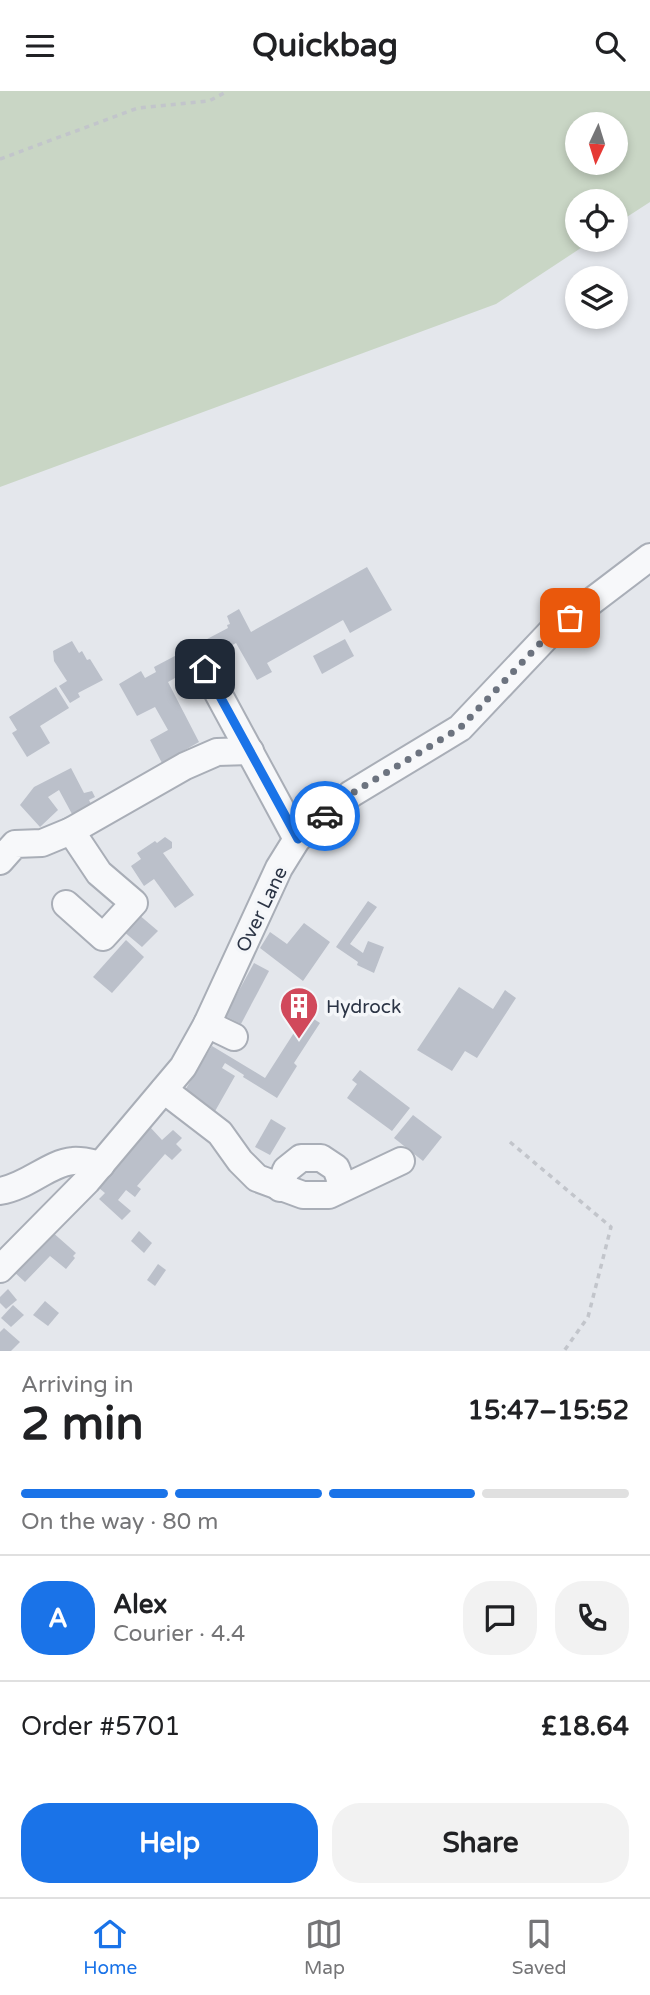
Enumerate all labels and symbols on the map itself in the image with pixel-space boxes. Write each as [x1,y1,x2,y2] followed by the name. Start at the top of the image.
[565,112,628,175] north arrow
[540,588,600,648] pin
[175,639,235,699] pin
[290,781,360,851] courier
[232,863,292,956] street label: Over Lane
[278,985,320,1040] building icon: Hydrock
[326,996,401,1018] place label: Hydrock

